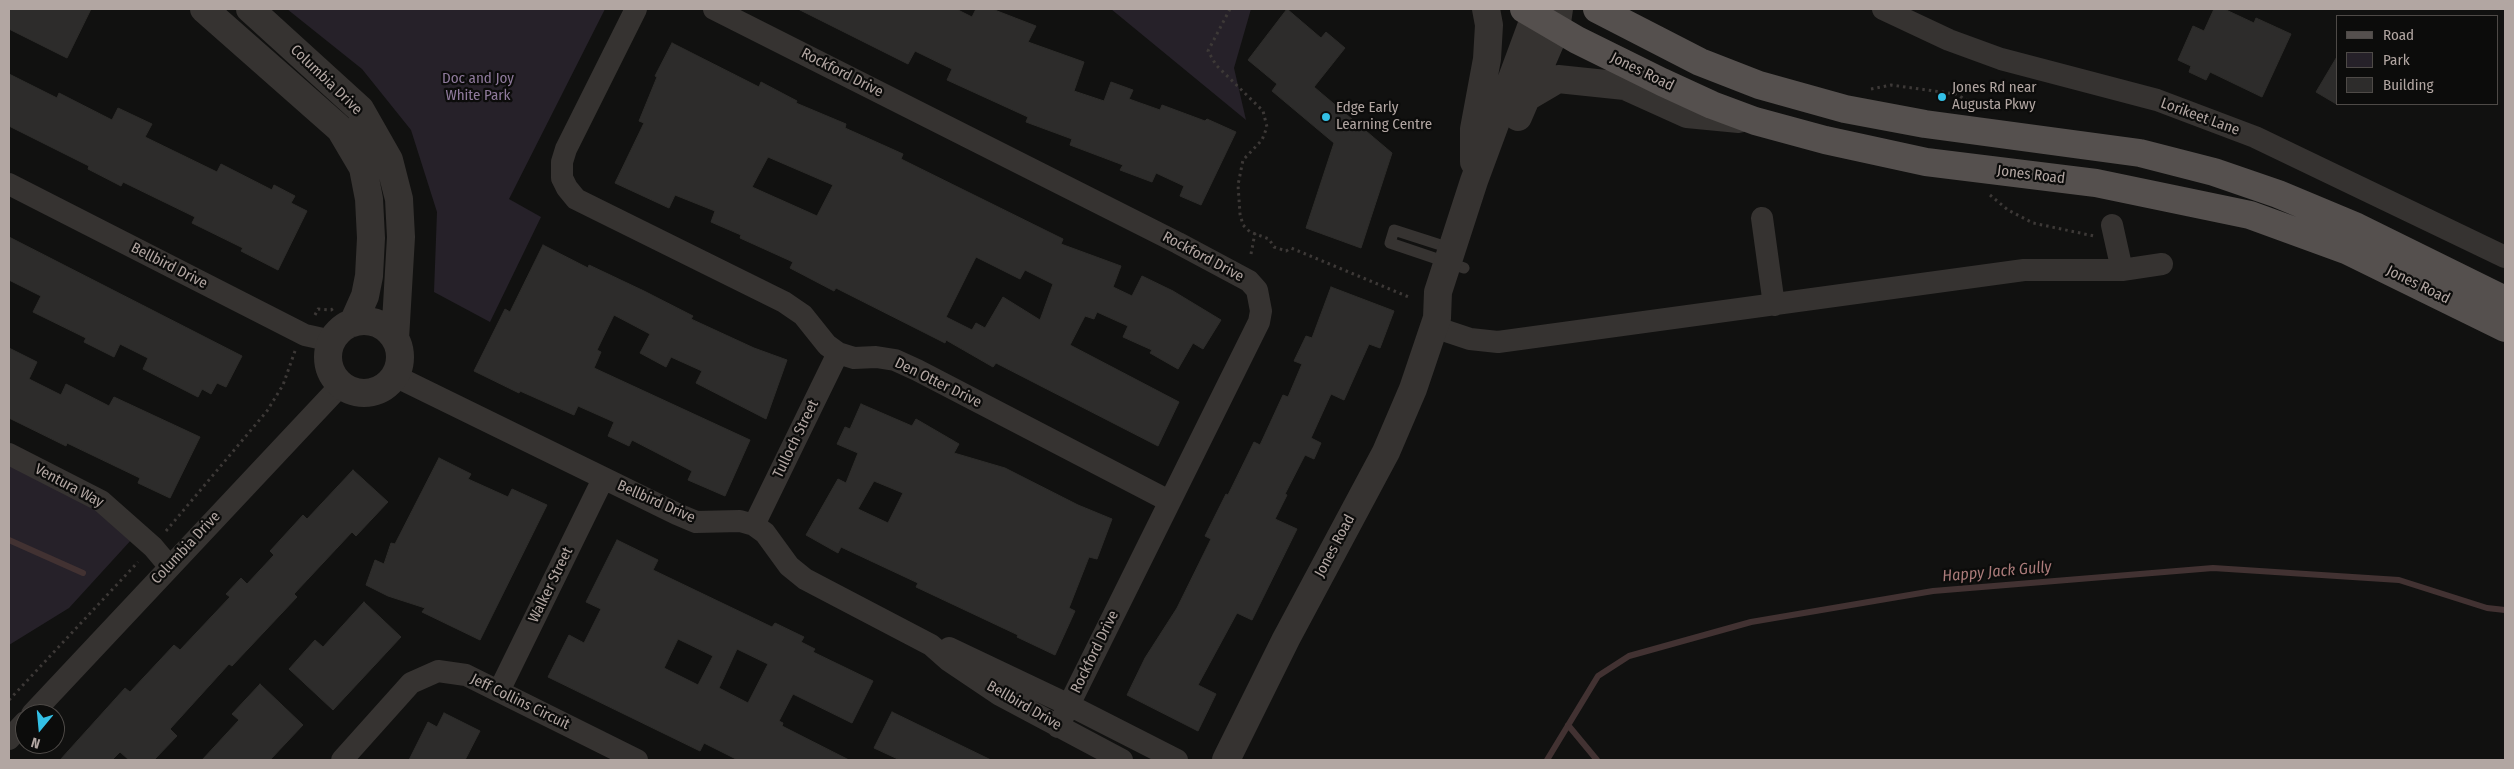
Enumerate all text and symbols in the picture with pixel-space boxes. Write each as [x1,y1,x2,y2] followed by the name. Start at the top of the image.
[2336,15,2499,105] legend
[2383,26,2414,44] text: Road
[286,41,366,119] street label: Columbia Drive
[798,45,886,101] street label: Rockford Drive
[1607,49,1677,95] street label: Jones Road
[2383,51,2410,69] text: Park
[442,70,514,105] park label: Doc and Joy White Park
[2383,76,2434,94] text: Building
[1952,79,2037,114] place label: Jones Rd near Augusta Pkwy
[1936,91,1948,103] marker: Jones Rd near Augusta Pkwy
[2158,94,2242,140] street label: Lorikeet Lane
[1336,99,1432,134] place label: Edge Early Learning Centre
[1320,111,1332,123] marker: Edge Early Learning Centre
[1996,162,2066,188] street label: Jones Road
[1159,228,1247,286] street label: Rockford Drive
[128,239,210,293] street label: Bellbird Drive
[2383,262,2453,308] street label: Jones Road
[892,354,984,412] street label: Den Otter Drive
[769,397,823,481] street label: Tulloch Street
[31,460,107,512] street label: Ventura Way
[614,477,698,527] street label: Bellbird Drive
[148,508,224,588] street label: Columbia Drive
[1311,512,1359,580] street label: Jones Road
[525,544,577,626] street label: Walker Street
[1942,558,2052,586] water label: Happy Jack Gully
[1067,608,1123,696] street label: Rockford Drive
[468,670,572,734] street label: Jeff Collins Circuit
[983,677,1065,735] street label: Bellbird Drive
[15,704,65,754] north arrow
[29,734,42,752] text: N

